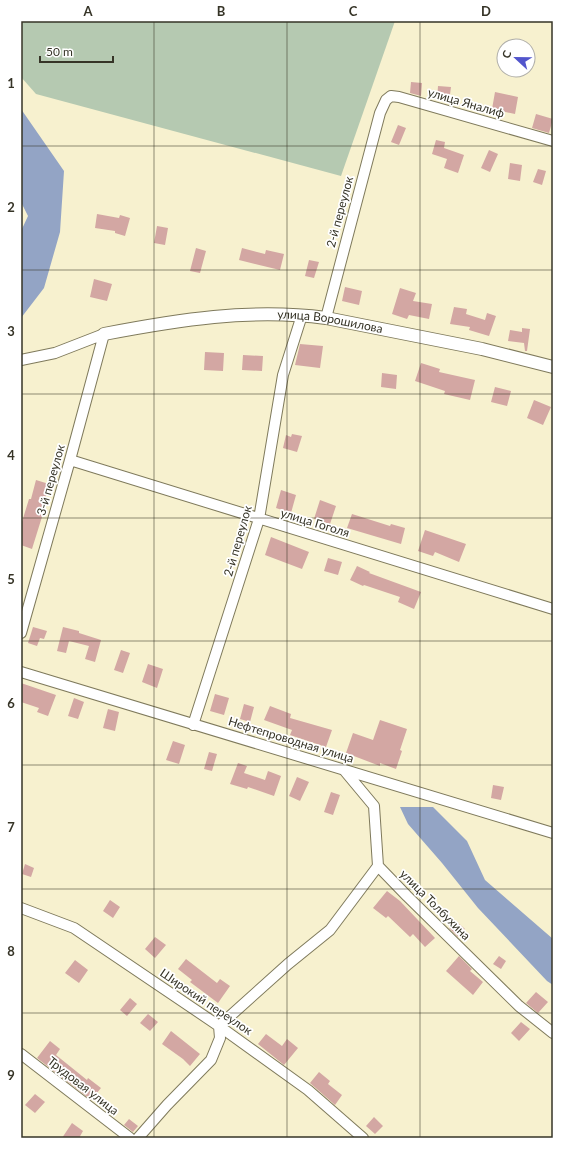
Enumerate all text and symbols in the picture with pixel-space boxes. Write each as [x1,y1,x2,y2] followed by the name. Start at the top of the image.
[82,3,93,19] text: A
[217,3,226,19] text: B
[349,3,358,19] text: C
[481,3,491,19] text: D
[40,38,113,64] scale bar
[496,38,536,78] north arrow
[46,44,73,59] text: 50 m
[499,48,514,60] text: С
[7,75,15,91] text: 1
[426,84,506,121] street label: улица Яналиф
[323,174,356,249] street label: 2-й переулок
[7,199,15,215] text: 2
[277,306,384,336] street label: улица Ворошилова
[7,323,15,339] text: 3
[33,442,68,517] street label: 3-й переулок
[7,447,15,463] text: 4
[220,503,255,578] street label: 2-й переулок
[279,505,351,540] street label: улица Гоголя
[7,571,15,587] text: 5
[7,695,15,711] text: 6
[227,713,356,766] street label: Нефтепроводная улица
[7,819,15,835] text: 7
[397,866,474,943] street label: улица Толбухина
[7,943,15,959] text: 8
[157,965,256,1038] street label: Широкий переулок
[45,1053,122,1118] street label: Трудовая улица
[7,1067,15,1083] text: 9

